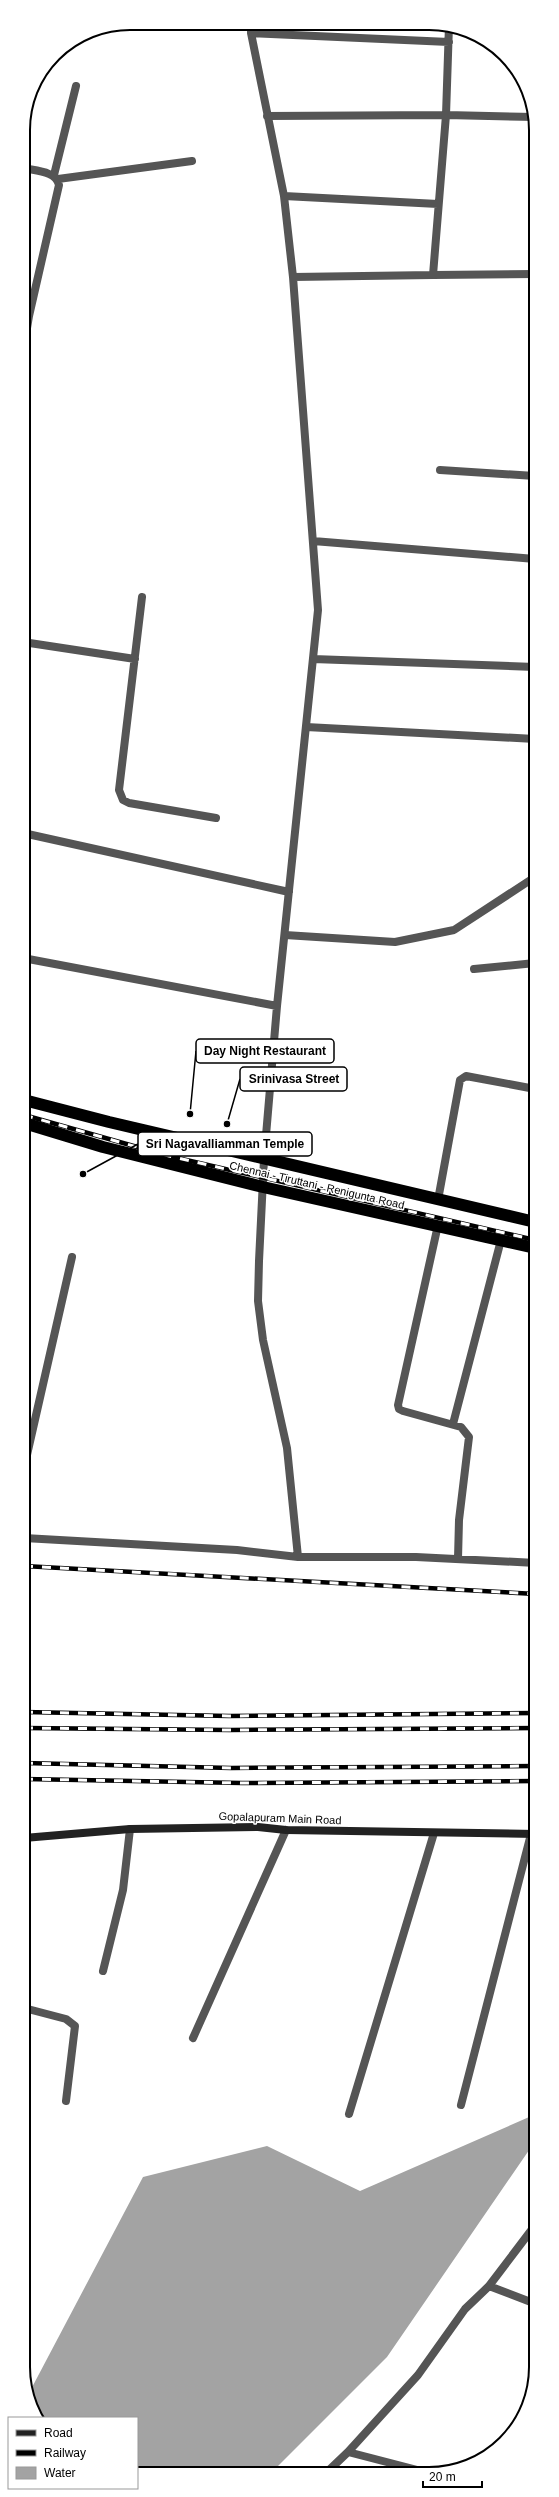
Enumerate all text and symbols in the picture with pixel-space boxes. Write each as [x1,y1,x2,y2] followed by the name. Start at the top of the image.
[196,1039,334,1063] callout: Day Night Restaurant
[204,1044,326,1058] text: Day Night Restaurant
[240,1067,347,1091] callout: Srinivasa Street
[249,1072,339,1086] text: Srinivasa Street
[138,1132,312,1156] callout: Sri Nagavalliamman Temple
[146,1137,305,1151] text: Sri Nagavalliamman Temple
[228,1159,406,1211] street label: Chennai - Tiruttani - Renigunta Road
[218,1810,342,1826] street label: Gopalapuram Main Road
[8,2417,138,2489] legend
[44,2426,73,2440] text: Road
[44,2446,86,2460] text: Railway
[423,2463,482,2489] scale bar
[44,2466,76,2480] text: Water
[429,2470,456,2484] text: 20 m

